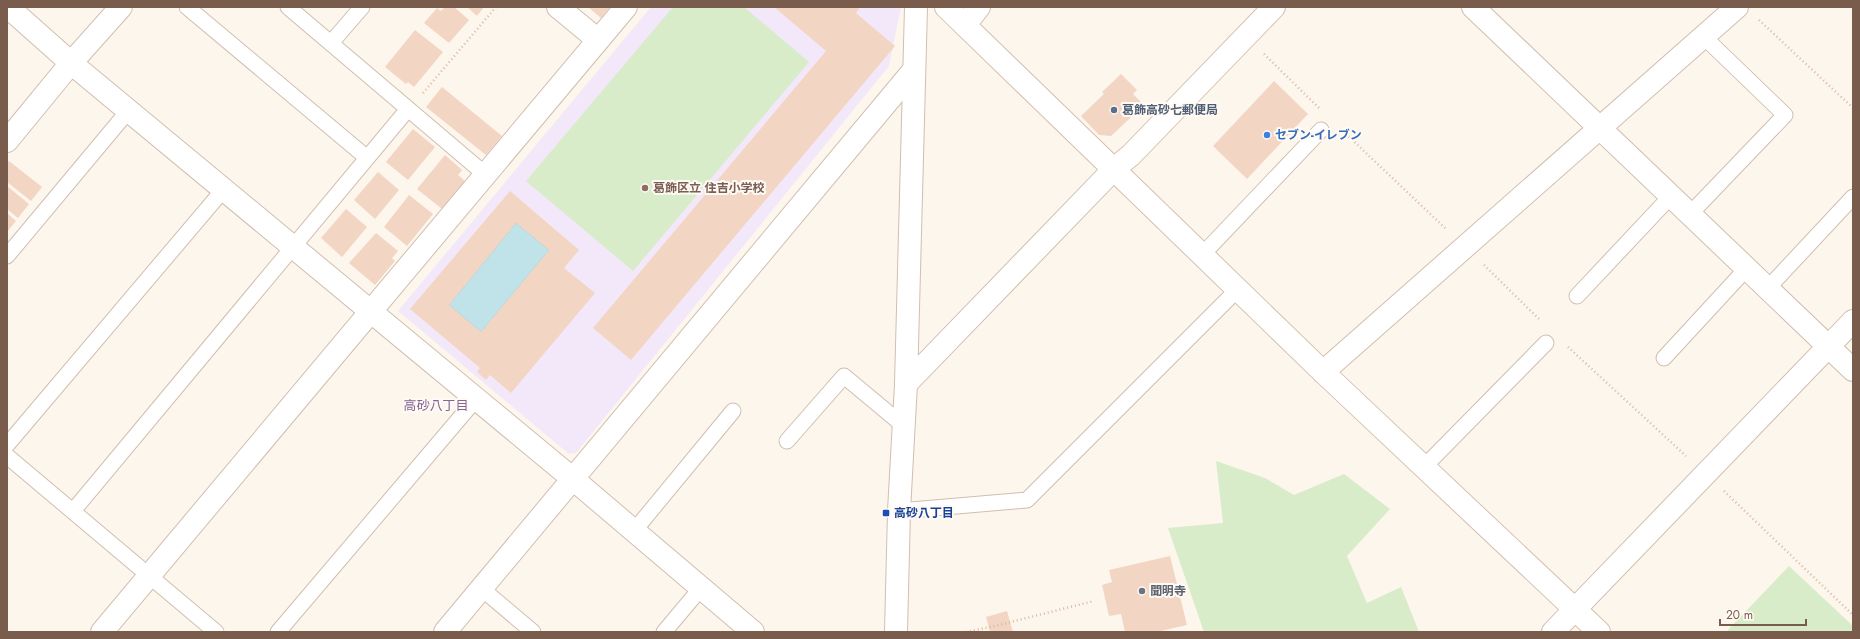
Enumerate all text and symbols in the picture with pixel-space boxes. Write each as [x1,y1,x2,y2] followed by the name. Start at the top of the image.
[1122,101,1218,119] place label: 葛飾高砂七郵便局
[1109,105,1119,115] marker: 葛飾高砂七郵便局
[1275,126,1362,144] place label: セブン-イレブン
[1262,130,1272,140] marker: セブン-イレブン
[653,179,765,197] place label: 葛飾区立 住吉小学校
[640,183,650,193] marker: 葛飾区立 住吉小学校
[403,396,469,415] district label: 高砂八丁目
[894,504,954,522] place label: 高砂八丁目
[881,508,891,518] marker: 高砂八丁目
[1150,582,1186,600] place label: 聞明寺
[1137,586,1147,596] marker: 聞明寺
[1720,601,1806,627] scale bar
[1726,606,1753,624] text: 20 m

